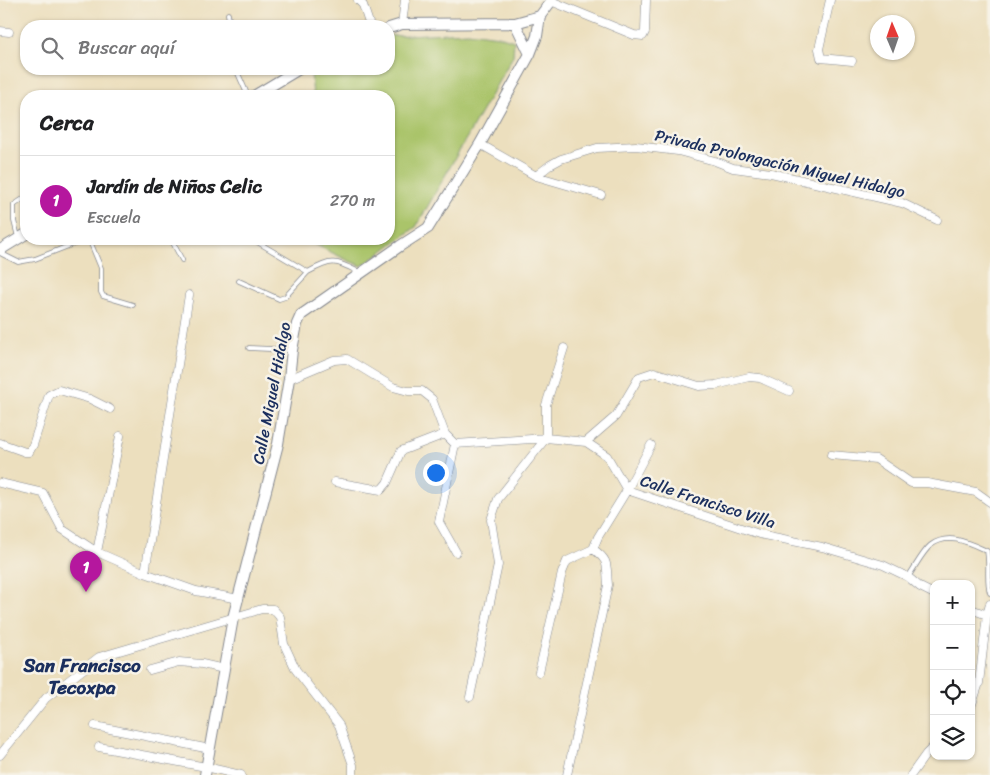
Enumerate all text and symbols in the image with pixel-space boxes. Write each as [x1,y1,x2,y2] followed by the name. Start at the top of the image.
[870,15,915,60] north arrow
[20,20,395,75] search box
[78,31,175,64] text: Buscar aquí
[38,34,66,62] icon: search
[40,104,94,142] text: Cerca
[652,121,908,206] street label: Privada Prolongación Miguel Hidalgo
[87,170,262,203] text: Jardín de Niños Celic
[53,186,59,215] text: 1
[330,186,375,215] text: 270 m
[87,203,141,232] text: Escuela
[243,320,299,467] street label: Calle Miguel Hidalgo
[423,460,449,486] your location
[636,466,779,537] street label: Calle Francisco Villa
[70,551,102,592] pin: 1
[930,580,975,760] map controls
[930,580,975,625] button: +
[930,625,975,670] button: −
[22,649,141,704] district label: San Francisco Tecoxpa
[930,670,975,715] button: locate
[930,715,975,760] button: layers

